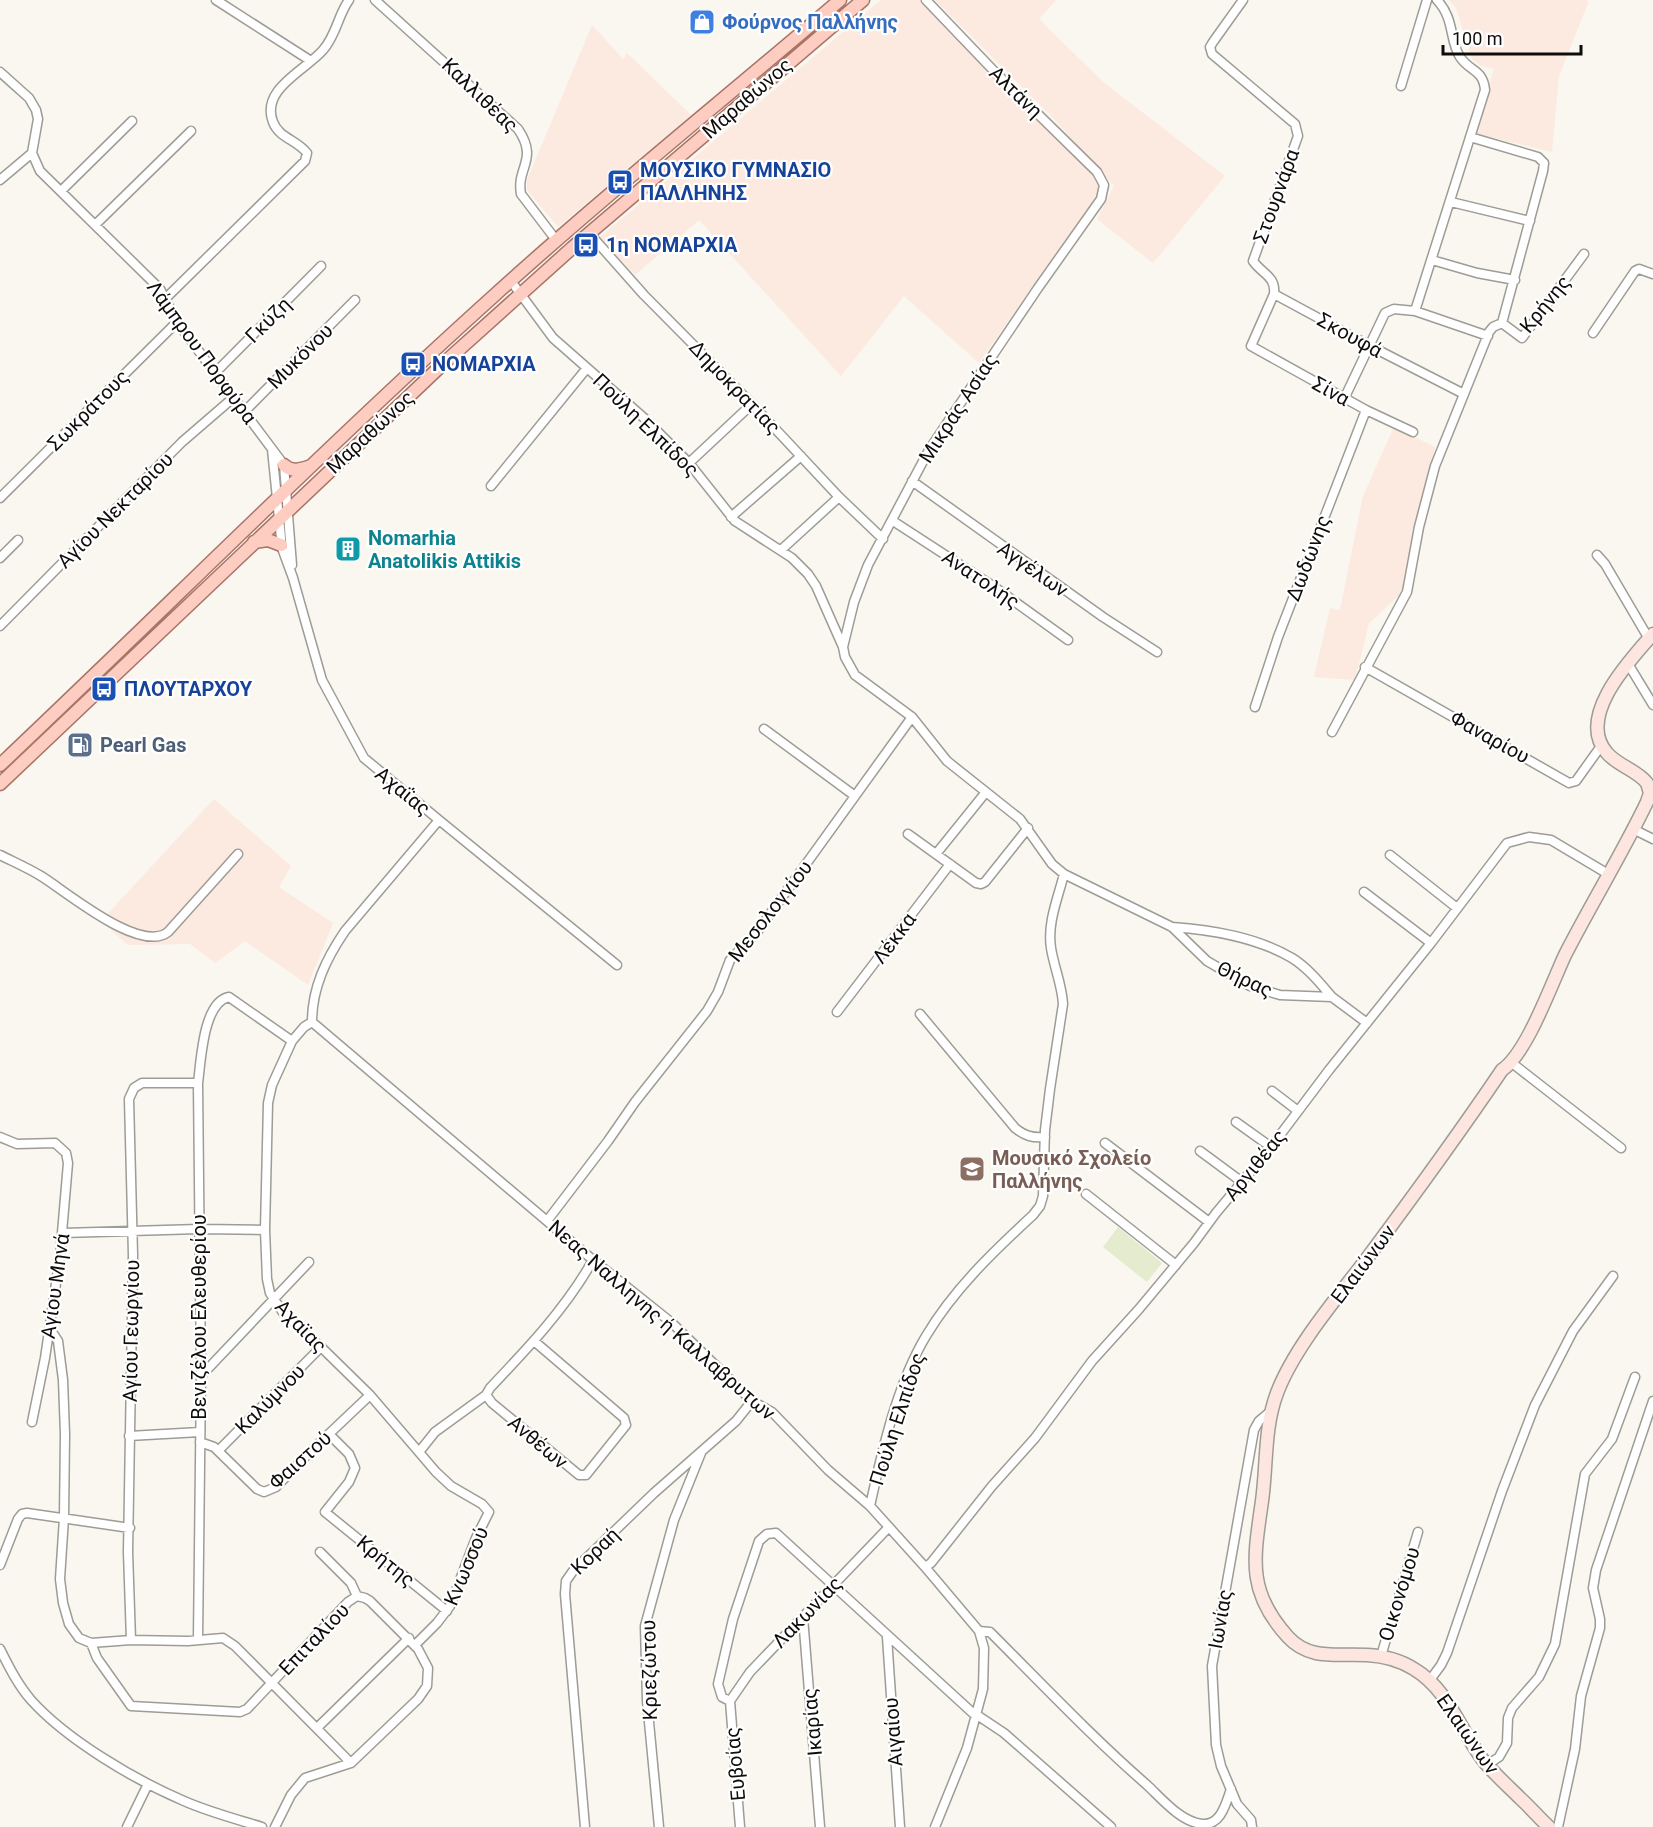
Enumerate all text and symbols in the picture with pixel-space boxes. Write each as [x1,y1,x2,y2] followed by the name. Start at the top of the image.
[687,7,717,37] shop icon: Φούρνος Παλλήνης
[722,10,898,34] place label: Φούρνος Παλλήνης
[1443,18,1581,56] scale bar
[1452,28,1503,49] text: 100 m
[437,53,523,137] street label: Καλλιθέας
[697,53,797,143] street label: Μαραθώνος
[984,61,1048,123] street label: Αλτάνη
[1248,145,1304,246] street label: Στουρνάρα
[640,158,831,205] place label: ΜΟΥΣΙΚΟ ΓΥΜΝΑΣΙΟ ΠΑΛΛΗΝΗΣ
[605,167,635,197] bus stop icon: ΜΟΥΣΙΚΟ ΓΥΜΝΑΣΙΟ ΠΑΛΛΗΝΗΣ
[571,230,601,260] bus stop icon: 1η ΝΟΜΑΡΧΙΑ
[606,233,738,257] place label: 1η ΝΟΜΑΡΧΙΑ
[1515,270,1575,338] street label: Κρήνης
[142,276,262,429] street label: Λάμπρου Πορφύρα
[240,292,296,348] street label: Γκύζη
[1313,307,1387,363] street label: Σκουφά
[262,318,338,394] street label: Μυκόνου
[684,335,786,439] street label: Δημοκρατίας
[914,348,1002,468] street label: Μικράς Ασίας
[398,349,428,379] bus stop icon: ΝΟΜΑΡΧΙΑ
[432,352,536,376] place label: ΝΟΜΑΡΧΙΑ
[42,364,134,456] street label: Σωκράτους
[588,368,704,482] street label: Πούλη Ελπίδος
[1308,371,1354,411] street label: Σίνα
[321,385,419,479] street label: Μαραθώνος
[52,447,178,573] street label: Αγίου Νεκταρίου
[1281,512,1335,604] street label: Δωδώνης
[368,526,521,573] place label: Nomarhia Anatolikis Attikis
[333,534,363,564] building icon: Nomarhia Anatolikis Attikis
[993,536,1073,602] street label: Αγγέλων
[938,544,1024,614] street label: Ανατολής
[89,674,119,704] bus stop icon: ΠΛΟΥΤΑΡΧΟΥ
[124,677,253,701] place label: ΠΛΟΥΤΑΡΧΟΥ
[1446,705,1534,769] street label: Φαναρίου
[65,730,95,760] fuel station icon: Pearl Gas
[100,733,186,757] place label: Pearl Gas
[371,762,435,820] street label: Αχαΐας
[723,855,817,967] street label: Μεσολογγίου
[867,907,921,968] street label: Λέκκα
[1213,956,1277,1002] street label: Θήρας
[1219,1124,1291,1206] street label: Αργιθέας
[992,1146,1151,1193] place label: Μουσικό Σχολείο Παλλήνης
[957,1154,987,1184] school or university icon: Μουσικό Σχολείο Παλλήνης
[187,1214,211,1420] street label: Βενιζέλου Ελευθερίου
[544,1215,780,1425] street label: Νεας Nαλληνης ή Καλλαβρυτων
[1326,1220,1401,1308] street label: Ελαιώνων
[36,1231,74,1340] street label: Αγίου Μηνά
[118,1260,144,1402] street label: Αγίου Γεωργίου
[270,1295,332,1357] street label: Αχαϊας
[864,1350,930,1488] street label: Πούλη Ελπίδος
[230,1359,310,1439] street label: Καλύμνου
[503,1410,573,1474] street label: Ανθέων
[264,1426,336,1494] street label: Φαιστού
[566,1522,624,1580] street label: Κοραή
[439,1523,493,1609] street label: Κνωσσού
[352,1530,420,1592] street label: Κρήτης
[1373,1544,1425,1644] street label: Οικονόμου
[767,1571,847,1653] street label: Λακωνίας
[1203,1587,1237,1651] street label: Ιωνίας
[274,1598,354,1680] street label: Επιταλίου
[636,1620,662,1720] street label: Κριεζώτου
[797,1687,827,1757] street label: Ικαρίας
[1432,1689,1505,1779] street label: Ελαιώνων
[879,1697,907,1767] street label: Αιγαίου
[720,1726,750,1802] street label: Ευβοίας

